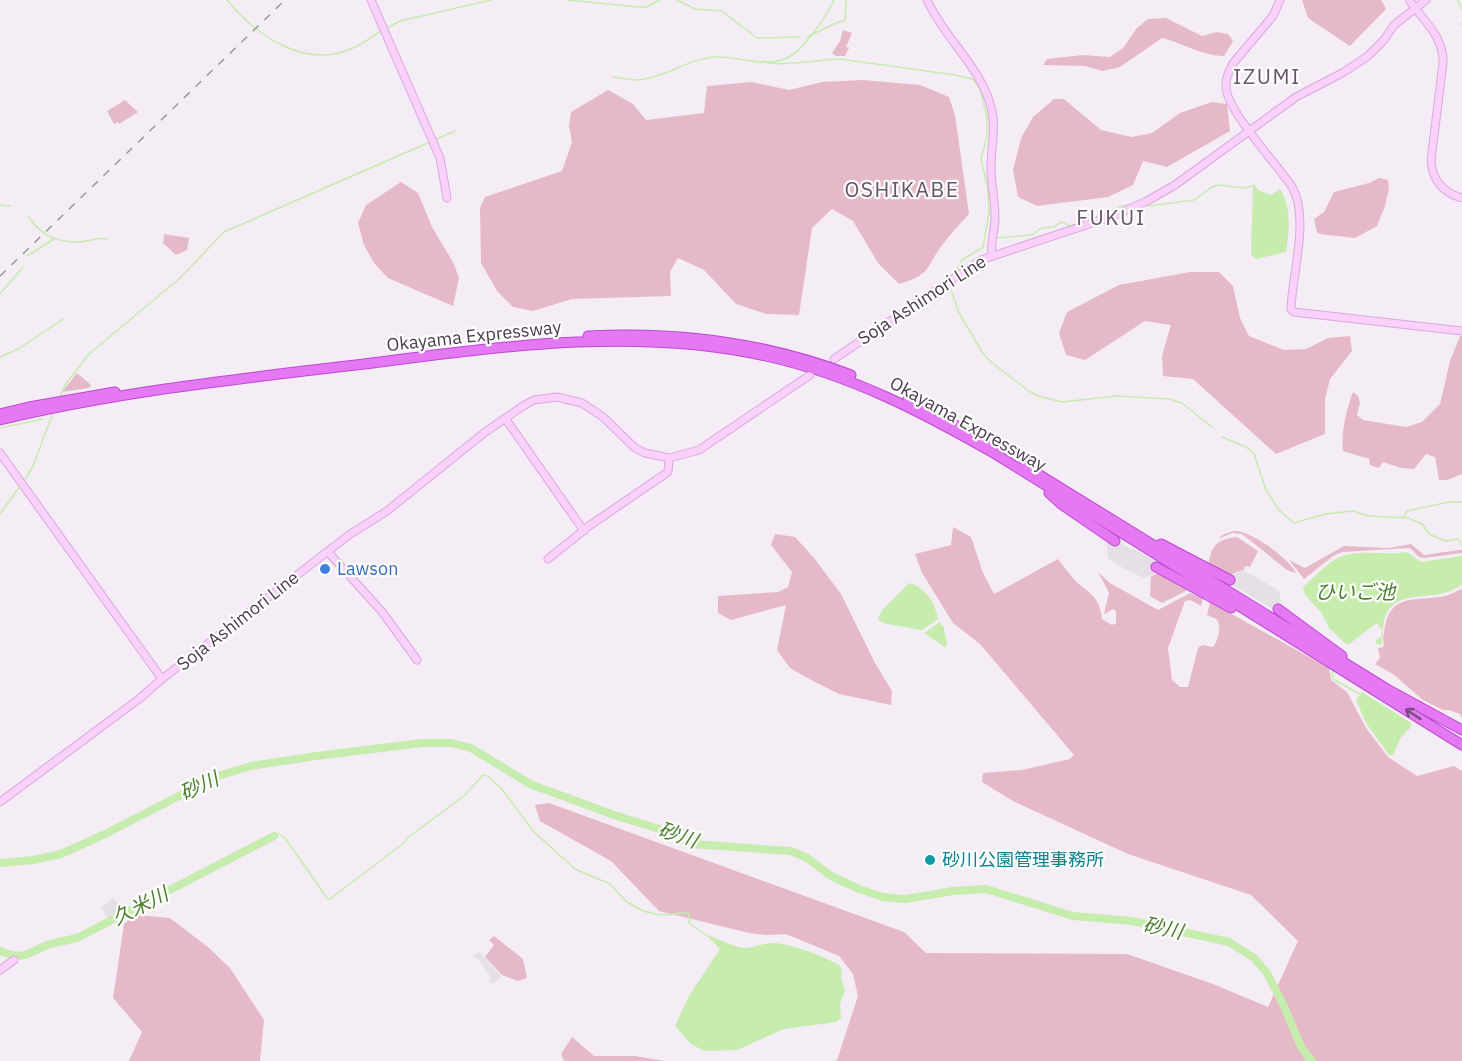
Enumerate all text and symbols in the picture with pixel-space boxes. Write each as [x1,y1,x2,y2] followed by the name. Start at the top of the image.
[1233,62,1301,90] district label: IZUMI
[844,175,960,203] district label: OSHIKABE
[1076,203,1146,231] district label: FUKUI
[853,249,990,350] street label: Soja Ashimori Line
[385,315,562,356] street label: Okayama Expressway
[886,371,1051,476] street label: Okayama Expressway
[337,557,398,580] place label: Lawson
[318,562,332,576] marker: Lawson
[172,566,303,675] street label: Soja Ashimori Line
[1315,578,1397,605] water label: ひいご池
[1405,708,1421,720] one-way arrow
[175,764,224,806] water label: 砂川
[655,815,703,854] water label: 砂川
[942,848,1104,871] place label: 砂川公園管理事務所
[923,853,937,867] marker: 砂川公園管理事務所
[107,879,174,931] water label: 久米川
[1141,910,1187,945] water label: 砂川

